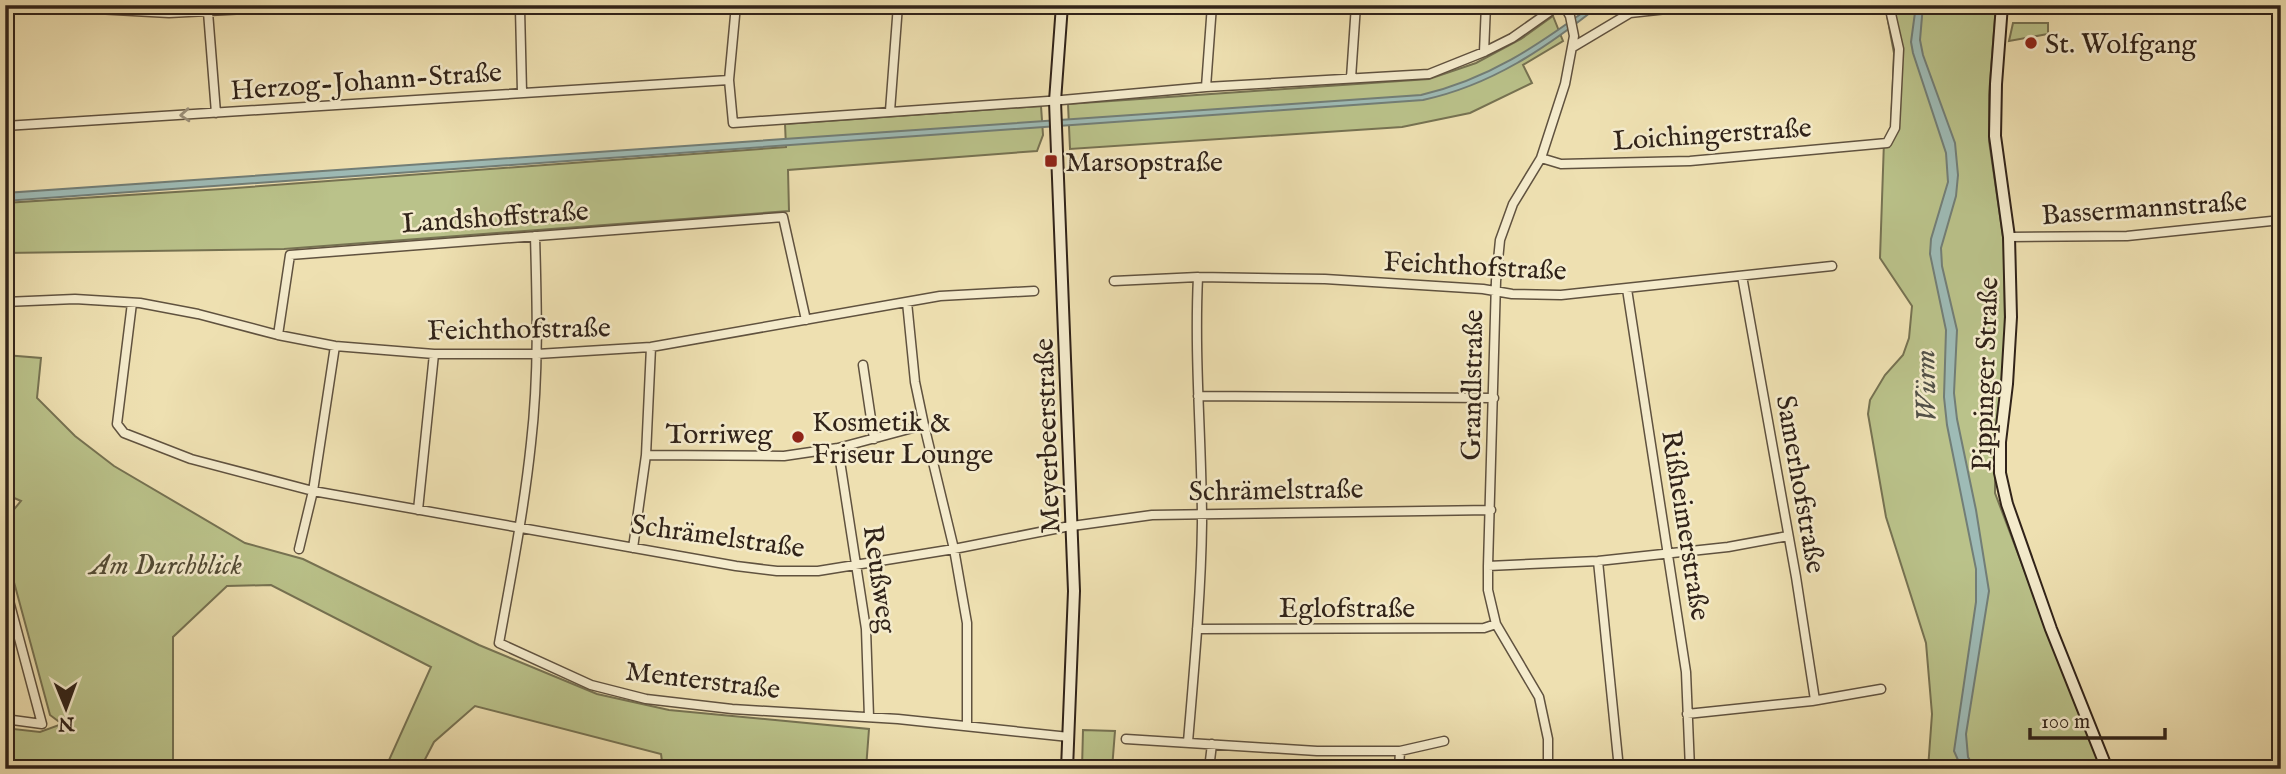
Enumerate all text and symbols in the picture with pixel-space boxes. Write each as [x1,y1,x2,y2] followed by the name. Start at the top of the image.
[2045,28,2197,63] place label: St. Wolfgang
[2023,35,2039,51] marker: St. Wolfgang
[229,56,503,109] street label: Herzog-Johann-Straße
[180,107,191,122] one-way arrow
[1612,111,1813,160] street label: Loichingerstraße
[1065,146,1223,181] place label: Marsopstraße
[1043,153,1059,169] marker: Marsopstraße
[2040,185,2248,234] street label: Bassermannstraße
[401,194,590,242] street label: Landshoffstraße
[1382,245,1567,290] street label: Feichthofstraße
[1966,276,2007,472] street label: Pippinger Straße
[1455,309,1492,461] street label: Grandlstraße
[427,311,611,350] street label: Feichthofstraße
[1028,337,1069,534] street label: Meyerbeerstraße
[1907,349,1947,423] water label: Würm
[1767,393,1832,576] street label: Samerhofstraße
[812,406,994,473] place label: Kosmetik & Friseur Lounge
[665,418,773,453] street label: Torriweg
[1652,428,1717,623] street label: Rißheimerstraße
[790,429,806,445] marker: Kosmetik & Friseur Lounge
[1188,472,1364,511] street label: Schrämelstraße
[629,508,807,567] street label: Schrämelstraße
[854,523,904,636] street label: Reußweg
[87,549,242,584] park label: Am Durchblick
[1279,592,1415,627] street label: Eglofstraße
[623,655,782,708] street label: Menterstraße
[32,672,102,742] north arrow
[2030,697,2165,741] scale bar
[2041,709,2090,736] text: 100 m
[57,711,76,735] text: N

